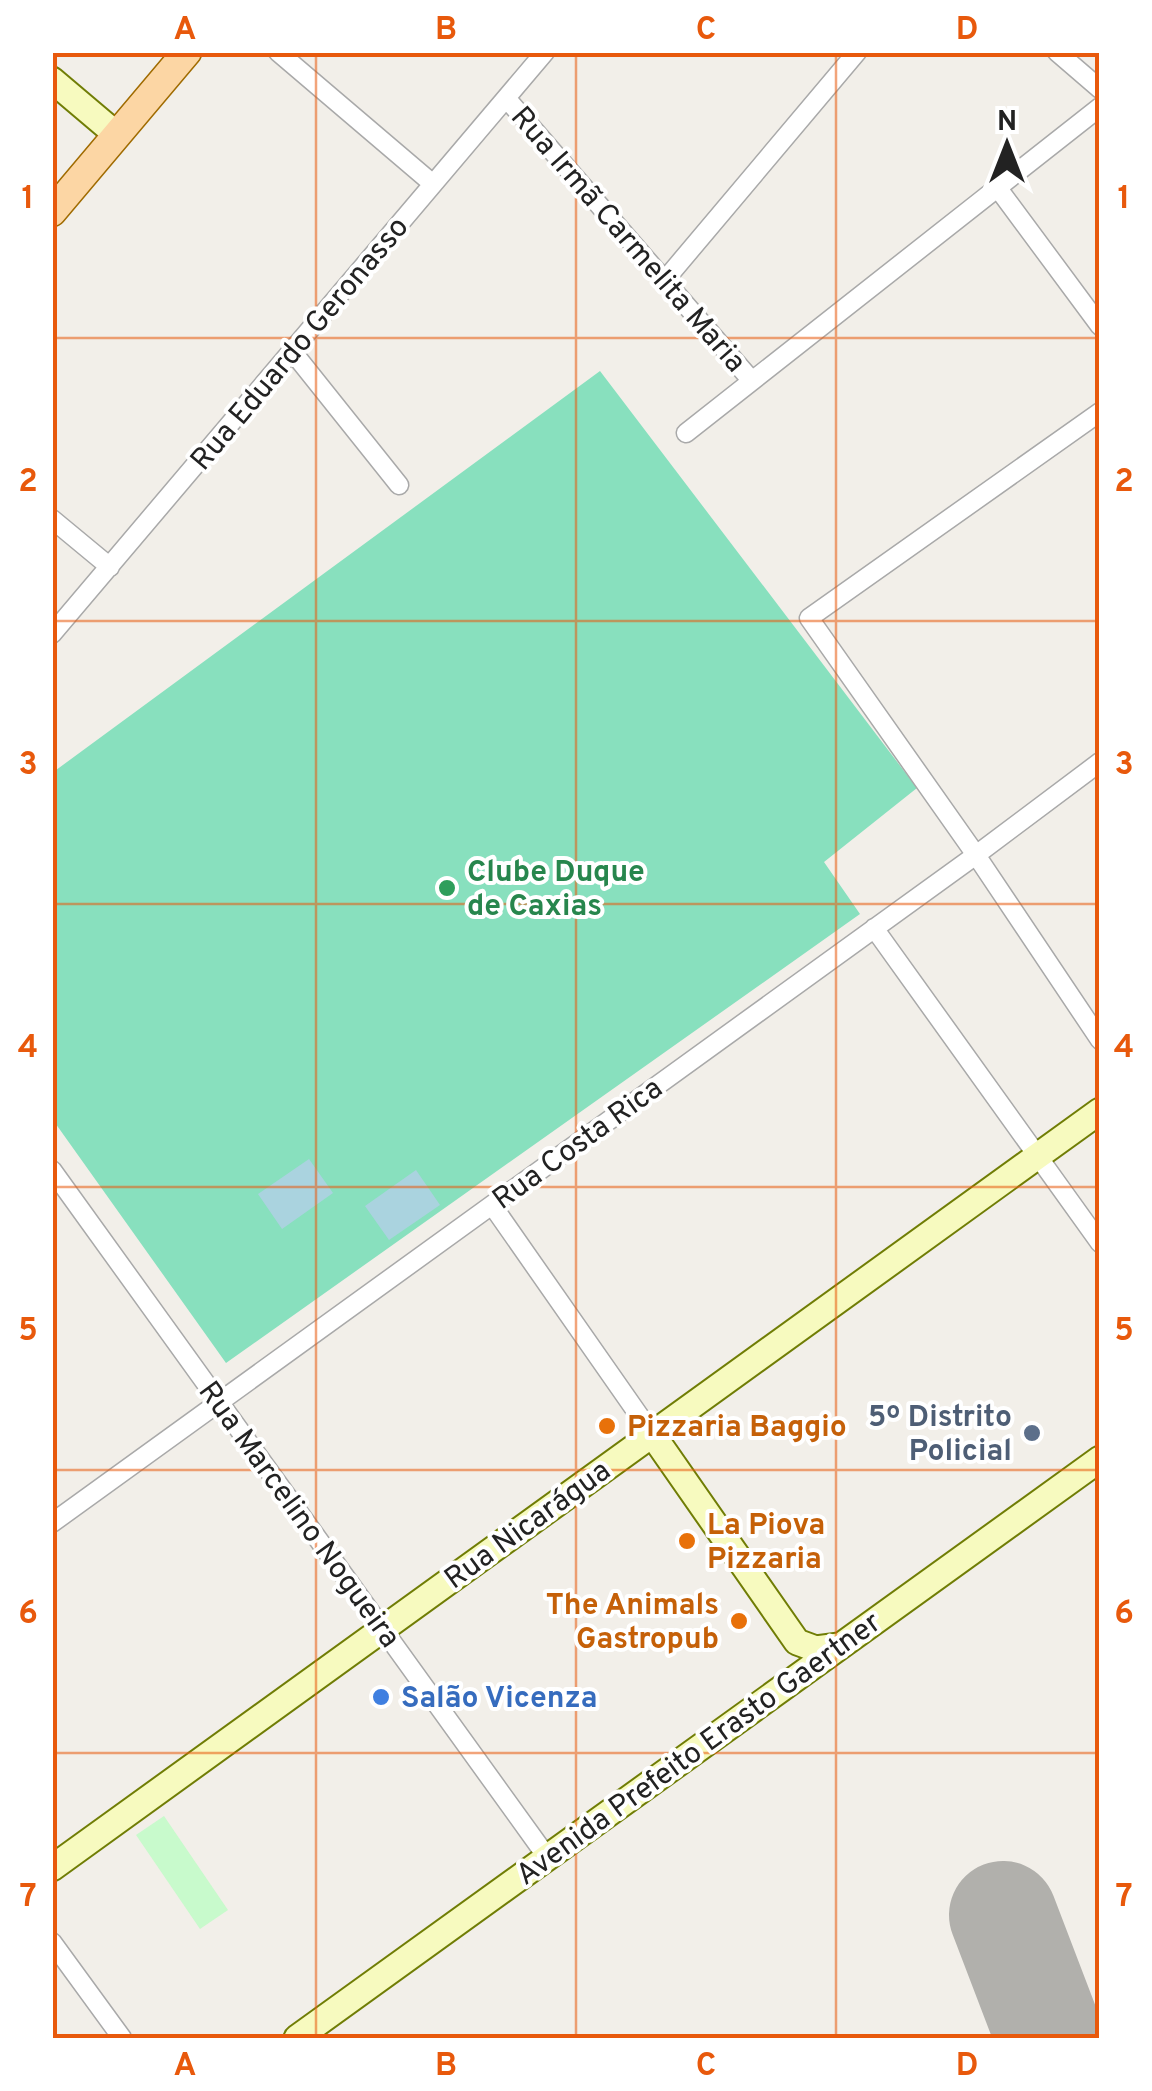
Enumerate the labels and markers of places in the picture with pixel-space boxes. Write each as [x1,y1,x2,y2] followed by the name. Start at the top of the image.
[467,855,645,926] place label: Clube Duque de Caxias
[436,877,458,899] marker: Clube Duque de Caxias
[868,1400,1012,1471] place label: 5º Distrito Policial
[627,1410,847,1447] place label: Pizzaria Baggio
[596,1415,618,1437] marker: Pizzaria Baggio
[1021,1422,1043,1444] marker: 5º Distrito Policial
[707,1508,825,1579] place label: La Piova Pizzaria
[676,1530,698,1552] marker: La Piova Pizzaria
[546,1588,719,1659] place label: The Animals Gastropub
[728,1610,750,1632] marker: The Animals Gastropub
[401,1681,598,1718] place label: Salão Vicenza
[370,1686,392,1708] marker: Salão Vicenza

